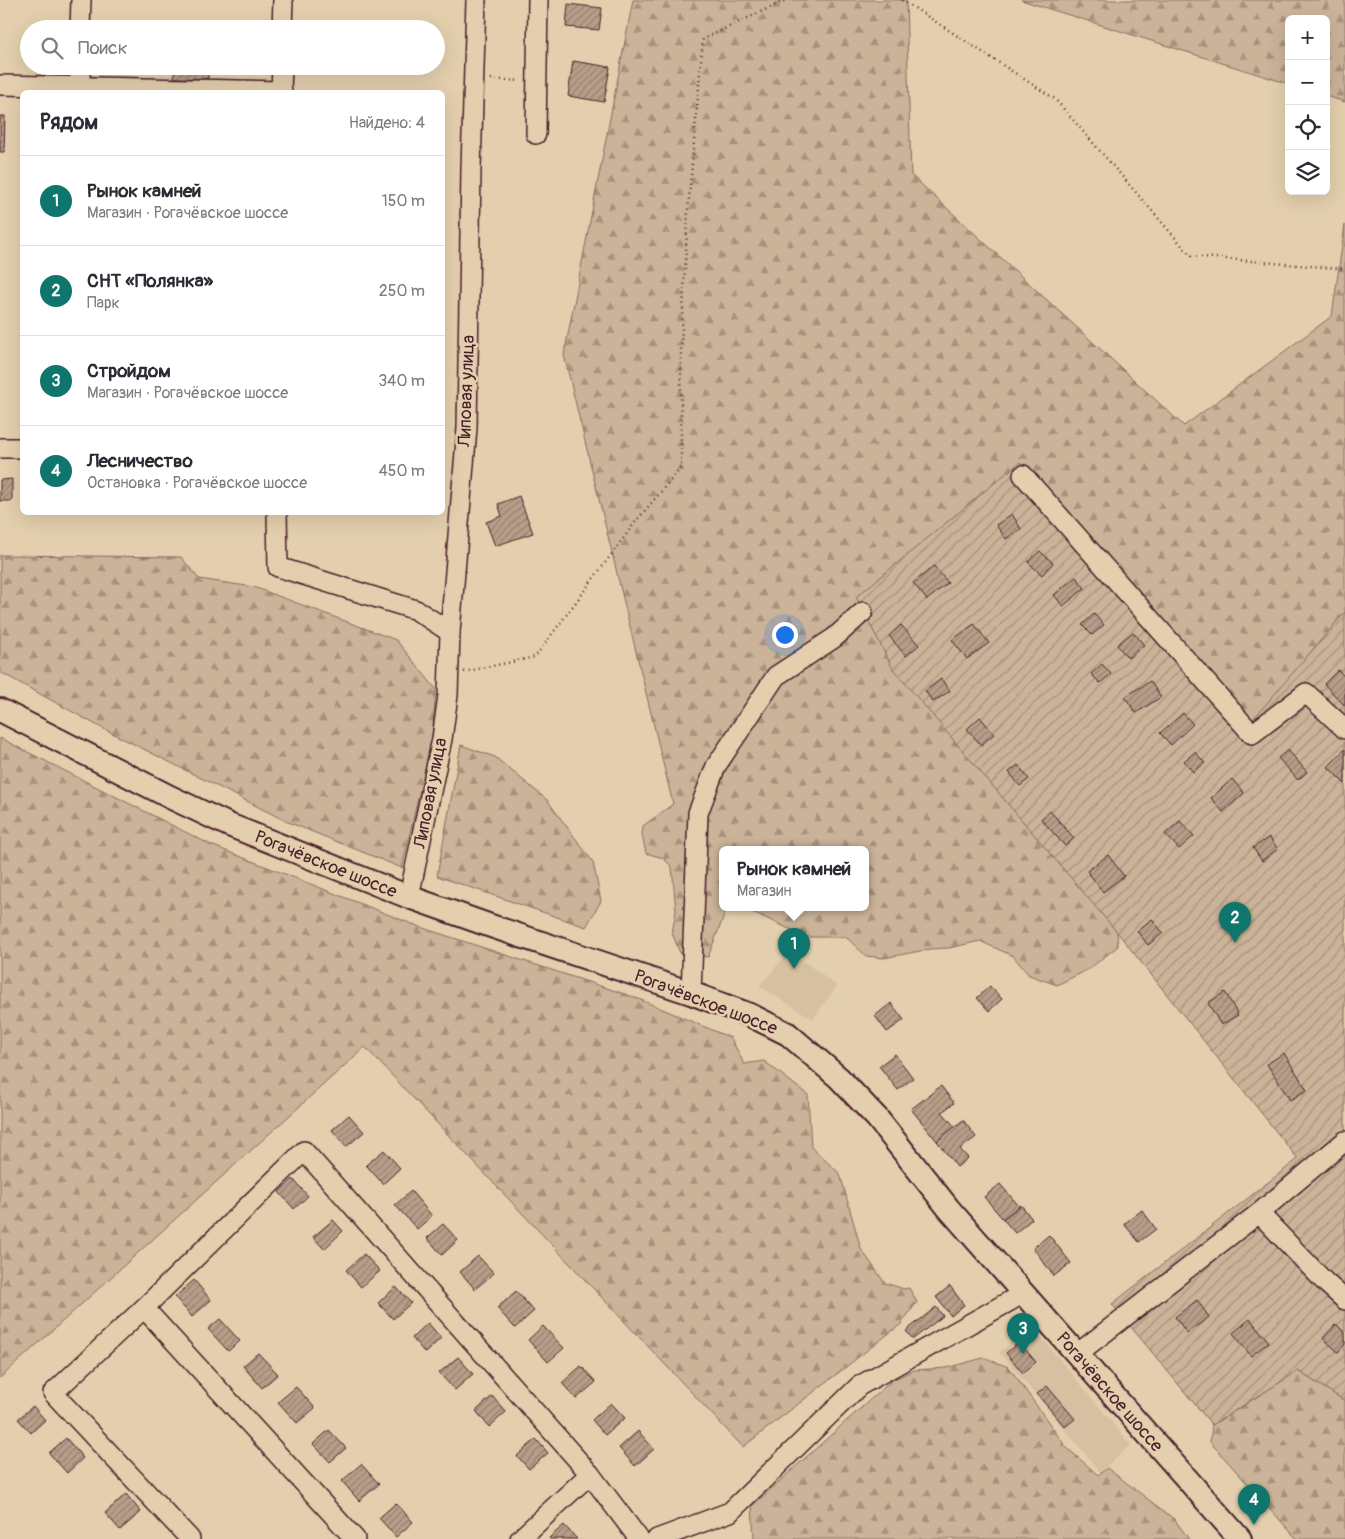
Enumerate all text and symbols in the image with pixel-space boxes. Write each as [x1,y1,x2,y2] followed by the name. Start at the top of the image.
[1285,15,1330,195] map controls
[1285,15,1330,60] button: +
[20,20,445,75] search box
[38,34,66,62] icon: search
[78,36,128,60] text: Поиск
[1285,60,1330,105] button: −
[1285,105,1330,150] button: locate
[40,109,98,136] text: Рядом
[349,113,425,133] text: Найдено: 4
[1285,150,1330,195] button: layers
[87,179,201,203] text: Рынок камней
[53,191,59,211] text: 1
[381,191,425,211] text: 150 m
[87,203,288,223] text: Магазин · Рогачёвское шоссе
[87,269,213,293] text: СНТ «Полянка»
[52,281,60,301] text: 2
[379,281,425,301] text: 250 m
[87,293,120,313] text: Парк
[453,335,480,448] street label: Липовая улица
[87,359,171,383] text: Стройдом
[52,371,60,391] text: 3
[378,371,425,391] text: 340 m
[87,383,288,403] text: Магазин · Рогачёвское шоссе
[87,449,193,473] text: Лесничество
[51,461,61,481] text: 4
[378,461,425,481] text: 450 m
[87,473,307,493] text: Остановка · Рогачёвское шоссе
[772,622,798,648] your location
[408,736,452,851] street label: Липовая улица
[251,825,400,903] street label: Рогачёвское шоссе
[719,846,869,911] popup
[737,857,851,881] text: Рынок камней
[737,881,791,901] text: Магазин
[1219,902,1251,943] pin: 2
[778,928,810,969] pin: 1
[631,965,781,1040] street label: Рогачёвское шоссе
[1007,1313,1039,1354] pin: 3
[1051,1328,1168,1457] street label: Рогачёвское шоссе
[1238,1484,1270,1525] pin: 4

